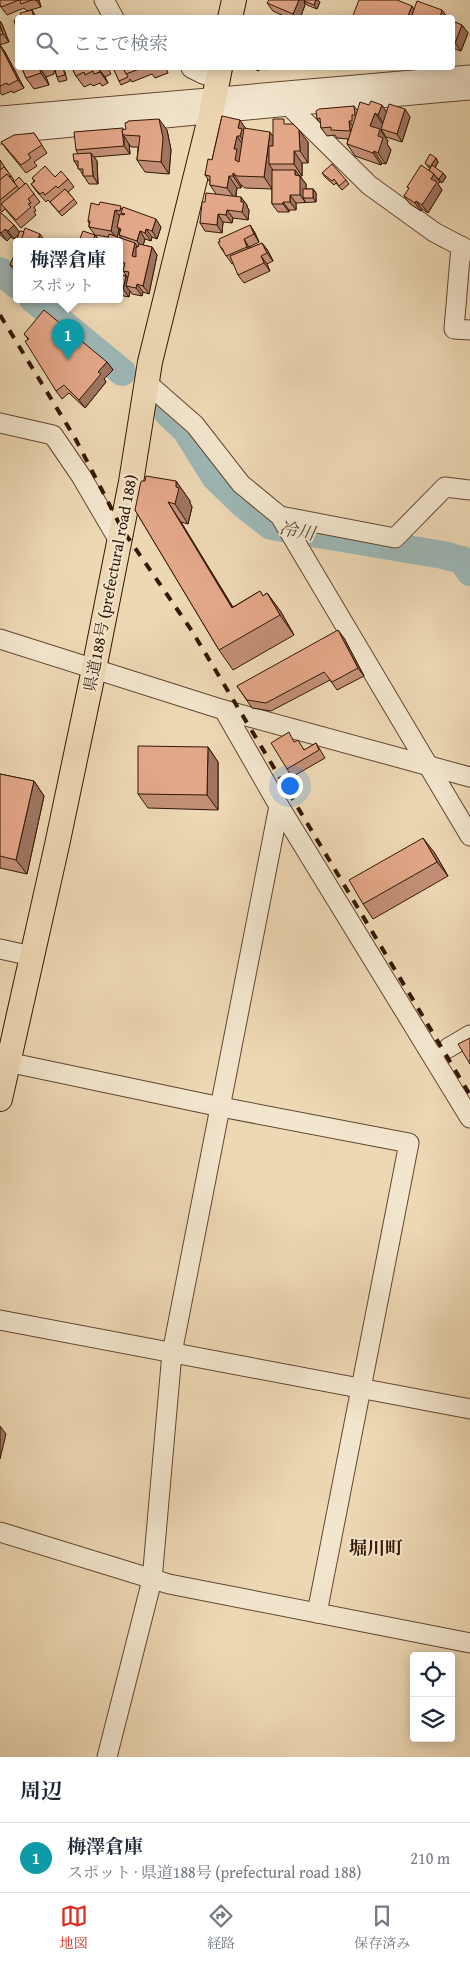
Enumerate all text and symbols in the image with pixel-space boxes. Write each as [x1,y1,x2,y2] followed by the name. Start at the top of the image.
[15,15,455,70] search box
[33,29,61,57] icon: search
[73,29,168,57] text: ここで検索
[13,238,123,303] popup
[30,245,106,273] text: 梅澤倉庫
[30,273,94,297] text: スポット
[52,319,84,360] pin: 1
[77,472,143,694] street label: 県道188号 (prefectural road 188)
[277,514,319,547] water label: 冷川
[277,773,303,799] your location
[349,1534,403,1561] district label: 堀川町
[410,1652,455,1742] map controls
[410,1652,455,1697] button: locate
[410,1697,455,1742] button: layers
[20,1775,62,1806] text: 周辺
[67,1832,143,1860] text: 梅澤倉庫
[32,1846,40,1870] text: 1
[410,1846,450,1870] text: 210 m
[67,1860,361,1884] text: スポット · 県道188号 (prefectural road 188)
[60,1902,88,1953] tab: 地図
[207,1902,235,1953] tab: 経路
[354,1902,410,1953] tab: 保存済み

